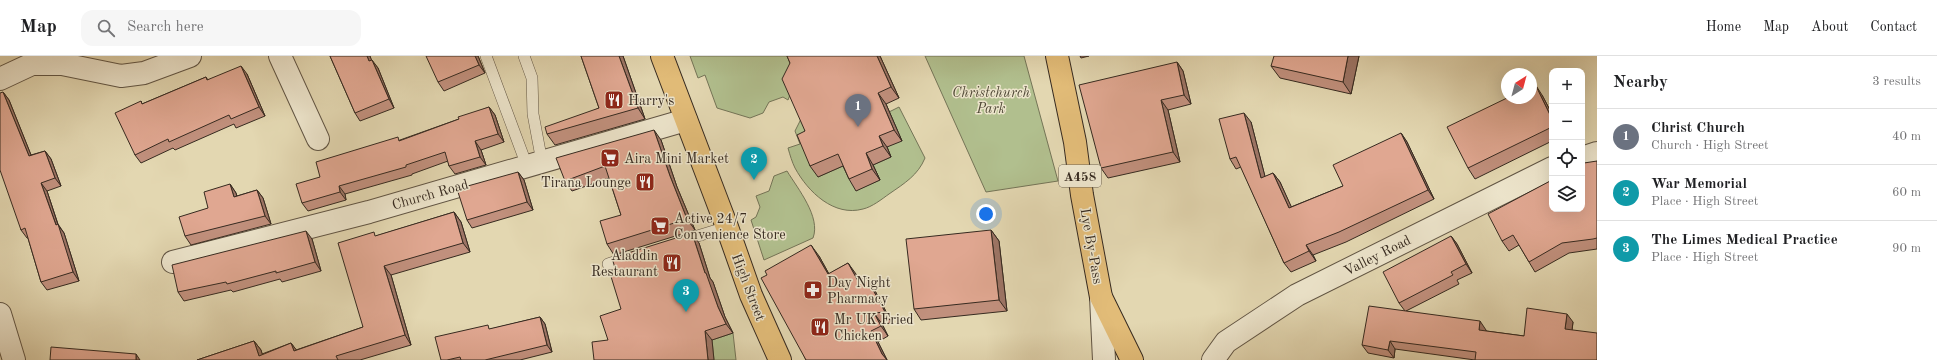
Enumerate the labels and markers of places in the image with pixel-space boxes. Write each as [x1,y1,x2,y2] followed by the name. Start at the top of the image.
[603,89,625,111] restaurant icon: Harry's
[628,94,674,108] place label: Harry's
[845,94,871,127] pin: 1
[599,147,621,169] supermarket icon: Aira Mini Market
[741,147,767,180] pin: 2
[624,152,729,166] place label: Aira Mini Market
[634,171,656,193] restaurant icon: Tirana Lounge
[541,176,631,190] place label: Tirana Lounge
[674,212,786,242] place label: Active 24/7 Convenience Store
[649,215,671,237] supermarket icon: Active 24/7 Convenience Store
[591,249,658,279] place label: Aladdin Restaurant
[661,252,683,274] restaurant icon: Aladdin Restaurant
[827,276,891,306] place label: Day Night Pharmacy
[673,279,699,312] pin: 3
[802,279,824,301] pharmacy icon: Day Night Pharmacy
[834,313,914,343] place label: Mr UK Fried Chicken
[809,316,831,338] restaurant icon: Mr UK Fried Chicken

